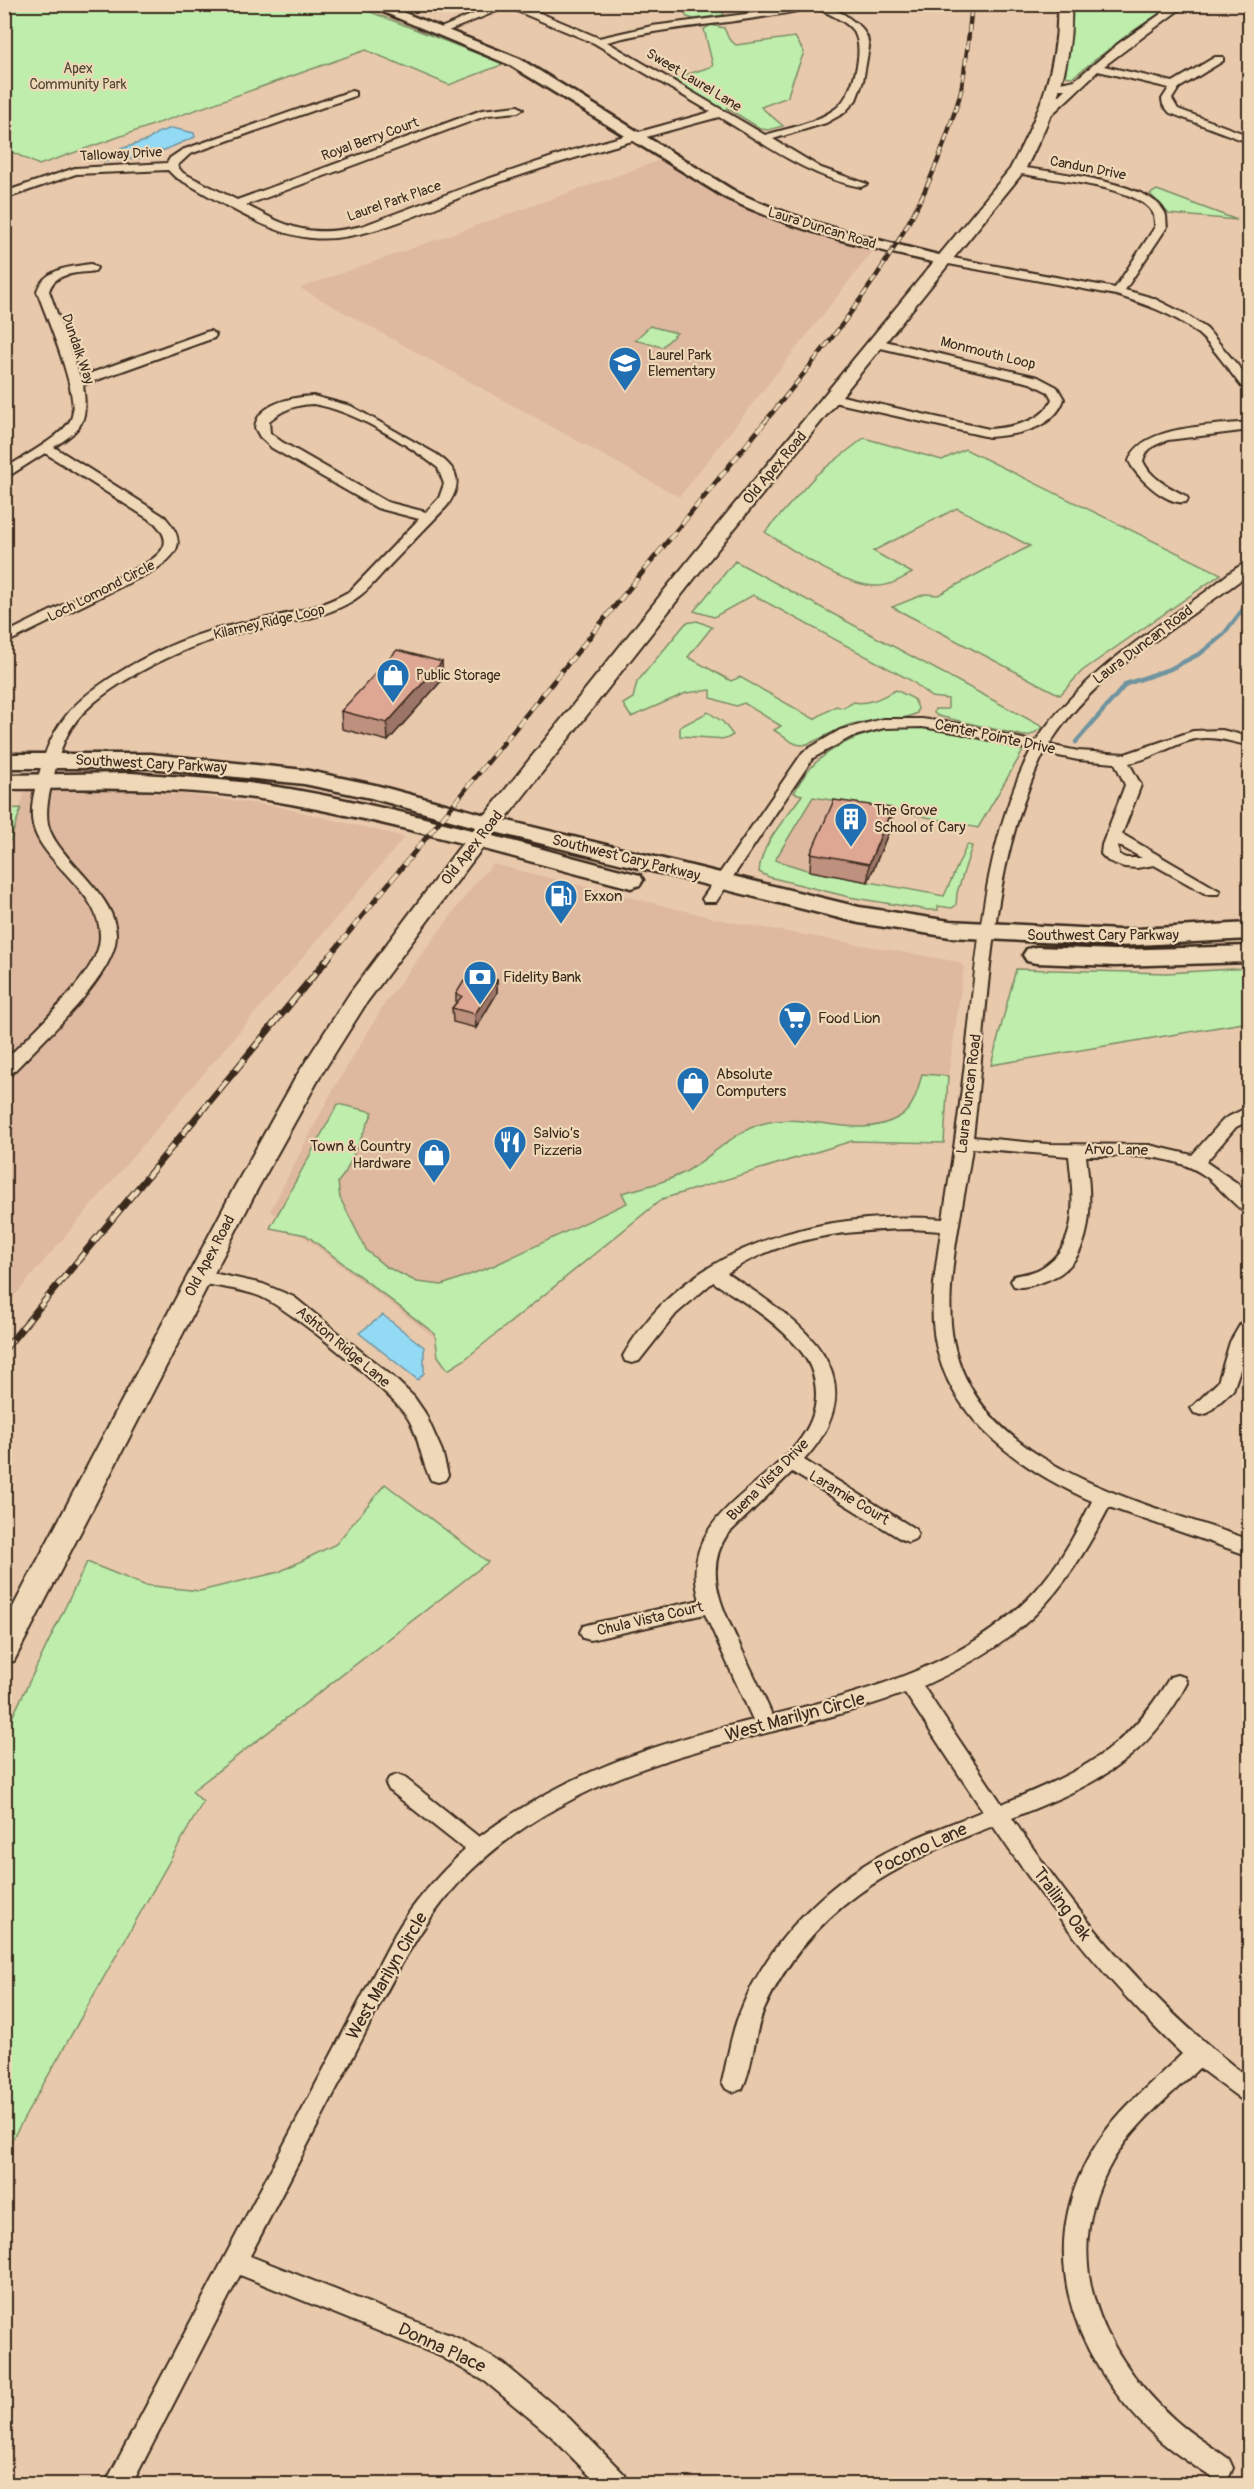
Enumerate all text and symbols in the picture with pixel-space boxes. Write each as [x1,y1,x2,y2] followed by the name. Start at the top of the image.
[643,45,745,115] street label: Sweet Laurel Lane
[29,60,127,93] park label: Apex Community Park
[319,113,421,164] street label: Royal Berry Court
[79,143,163,165] street label: Talloway Drive
[1048,152,1128,184] street label: Candun Drive
[345,177,443,225] street label: Laurel Park Place
[766,203,878,253] street label: Laura Duncan Road
[58,311,98,387] street label: Dundalk Way
[939,333,1038,373] street label: Monmouth Loop
[607,345,643,392] school or university icon: Laurel Park Elementary
[648,347,715,380] place label: Laurel Park Elementary
[739,428,811,508] street label: Old Apex Road
[44,557,158,625] street label: Loch Lomond Circle
[212,601,327,643] street label: Kilarney Ridge Loop
[1089,601,1197,689] street label: Laura Duncan Road
[375,657,411,704] shop icon: Public Storage
[416,667,500,684] place label: Public Storage
[933,715,1058,759] street label: Center Pointe Drive
[75,751,228,777] street label: Southwest Cary Parkway
[833,801,869,848] building icon: The Grove School of Cary
[874,801,966,837] place label: The Grove School of Cary
[437,807,507,889] street label: Old Apex Road
[550,830,703,886] street label: Southwest Cary Parkway
[543,878,579,925] fuel station icon: Exxon
[584,887,622,906] place label: Exxon
[1027,926,1180,945] street label: Southwest Cary Parkway
[462,959,498,1006] bank icon: Fidelity Bank
[503,968,582,987] place label: Fidelity Bank
[777,1000,813,1047] supermarket icon: Food Lion
[818,1009,881,1028] place label: Food Lion
[952,1033,986,1155] street label: Laura Duncan Road
[675,1065,711,1112] shop icon: Absolute Computers
[716,1065,787,1101] place label: Absolute Computers
[492,1124,528,1171] restaurant icon: Salvio’s Pizzeria
[533,1124,582,1160] place label: Salvio’s Pizzeria
[310,1137,412,1173] place label: Town & Country Hardware
[416,1137,452,1184] shop icon: Town & Country Hardware
[1084,1140,1149,1160] street label: Arvo Lane
[181,1212,239,1300] street label: Old Apex Road
[292,1302,394,1392] street label: Ashton Ridge Lane
[723,1434,814,1525] street label: Buena Vista Drive
[805,1467,894,1530] street label: Laramie Court
[595,1597,706,1640] street label: Chula Vista Court
[723,1687,867,1747] street label: West Marilyn Circle
[871,1818,971,1880] street label: Pocono Lane
[1028,1863,1097,1946] street label: Trailing Oak
[341,1908,433,2044] street label: West Marilyn Circle
[395,2318,490,2378] street label: Donna Place

